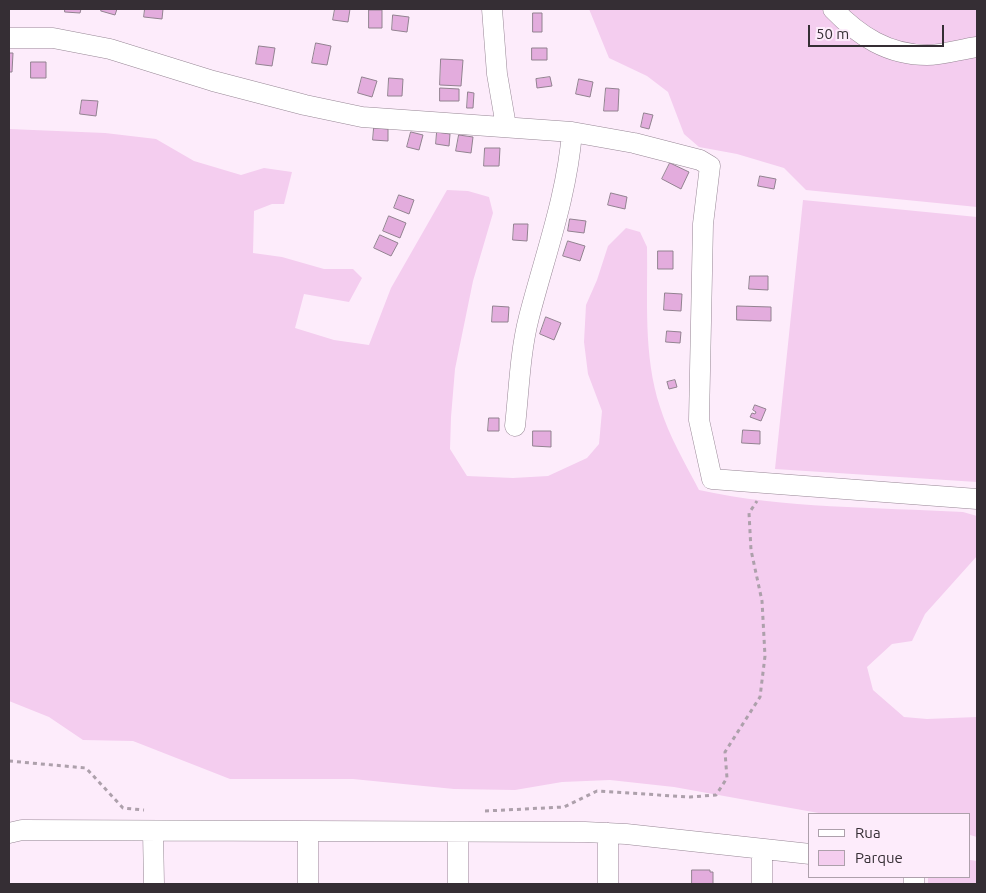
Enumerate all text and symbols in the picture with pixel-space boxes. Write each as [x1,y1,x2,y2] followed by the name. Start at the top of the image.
[811,15,947,47] scale bar
[816,25,849,42] text: 50 m
[808,813,971,878] legend
[855,824,881,841] text: Rua
[855,849,903,866] text: Parque

